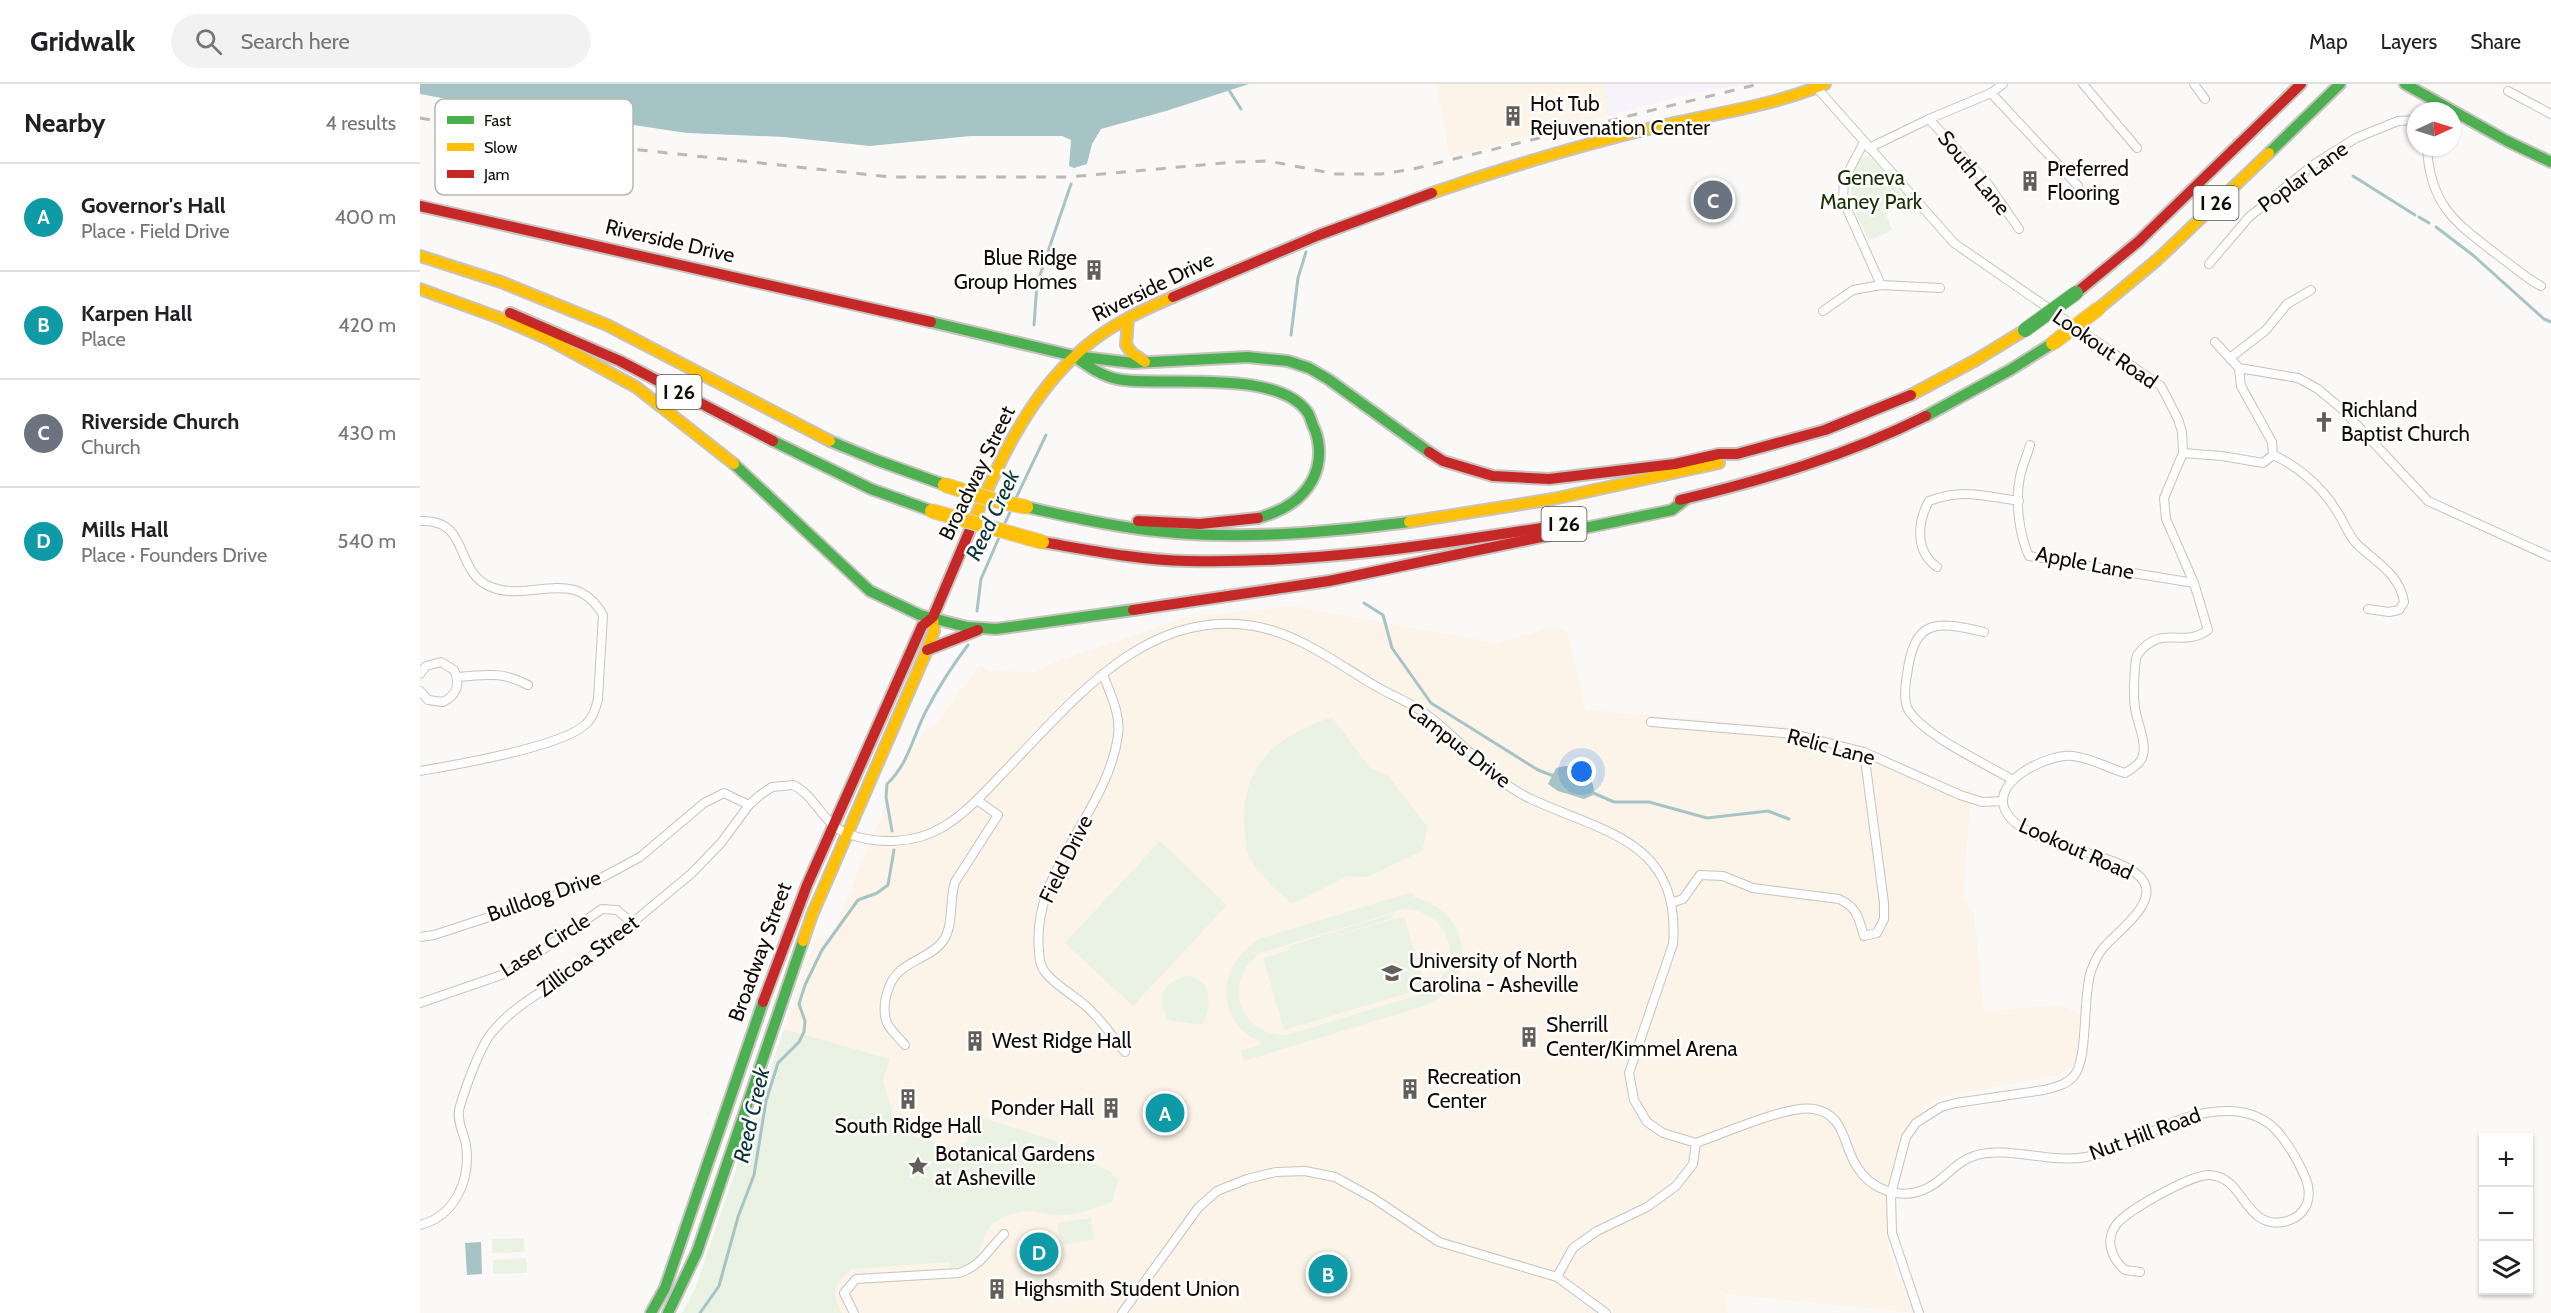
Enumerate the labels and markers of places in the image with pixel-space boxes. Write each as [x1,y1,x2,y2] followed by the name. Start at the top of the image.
[1530,91,1710,141] place label: Hot Tub Rejuvenation Center
[1501,104,1525,128] building icon: Hot Tub Rejuvenation Center
[2047,156,2129,205] place label: Preferred Flooring
[2018,169,2042,193] building icon: Preferred Flooring
[1694,178,1732,222] pin: C
[954,245,1077,294] place label: Blue Ridge Group Homes
[1082,258,1106,282] building icon: Blue Ridge Group Homes
[2341,397,2470,446] place label: Richland Baptist Church
[2312,410,2336,434] church icon: Richland Baptist Church
[1409,948,1579,997] place label: University of North Carolina - Asheville
[1380,961,1404,985] school or university icon: University of North Carolina - Asheville
[1546,1012,1737,1061] place label: Sherrill Center/Kimmel Arena
[1517,1025,1541,1049] building icon: Sherrill Center/Kimmel Arena
[992,1028,1132,1053] place label: West Ridge Hall
[963,1029,987,1053] building icon: West Ridge Hall
[1427,1064,1521,1113] place label: Recreation Center
[1398,1077,1422,1101] building icon: Recreation Center
[896,1087,920,1111] building icon: South Ridge Hall
[1146,1090,1184,1136] pin: A
[991,1095,1094,1120] place label: Ponder Hall
[1099,1096,1123,1120] building icon: Ponder Hall
[834,1113,982,1138] place label: South Ridge Hall
[935,1141,1095,1190] place label: Botanical Gardens at Asheville
[906,1154,930,1178] place icon: Botanical Gardens at Asheville
[1020,1230,1058,1274] pin: D
[1308,1252,1348,1296] pin: B
[1014,1276,1240,1301] place label: Highsmith Student Union
[985,1277,1009,1301] building icon: Highsmith Student Union

